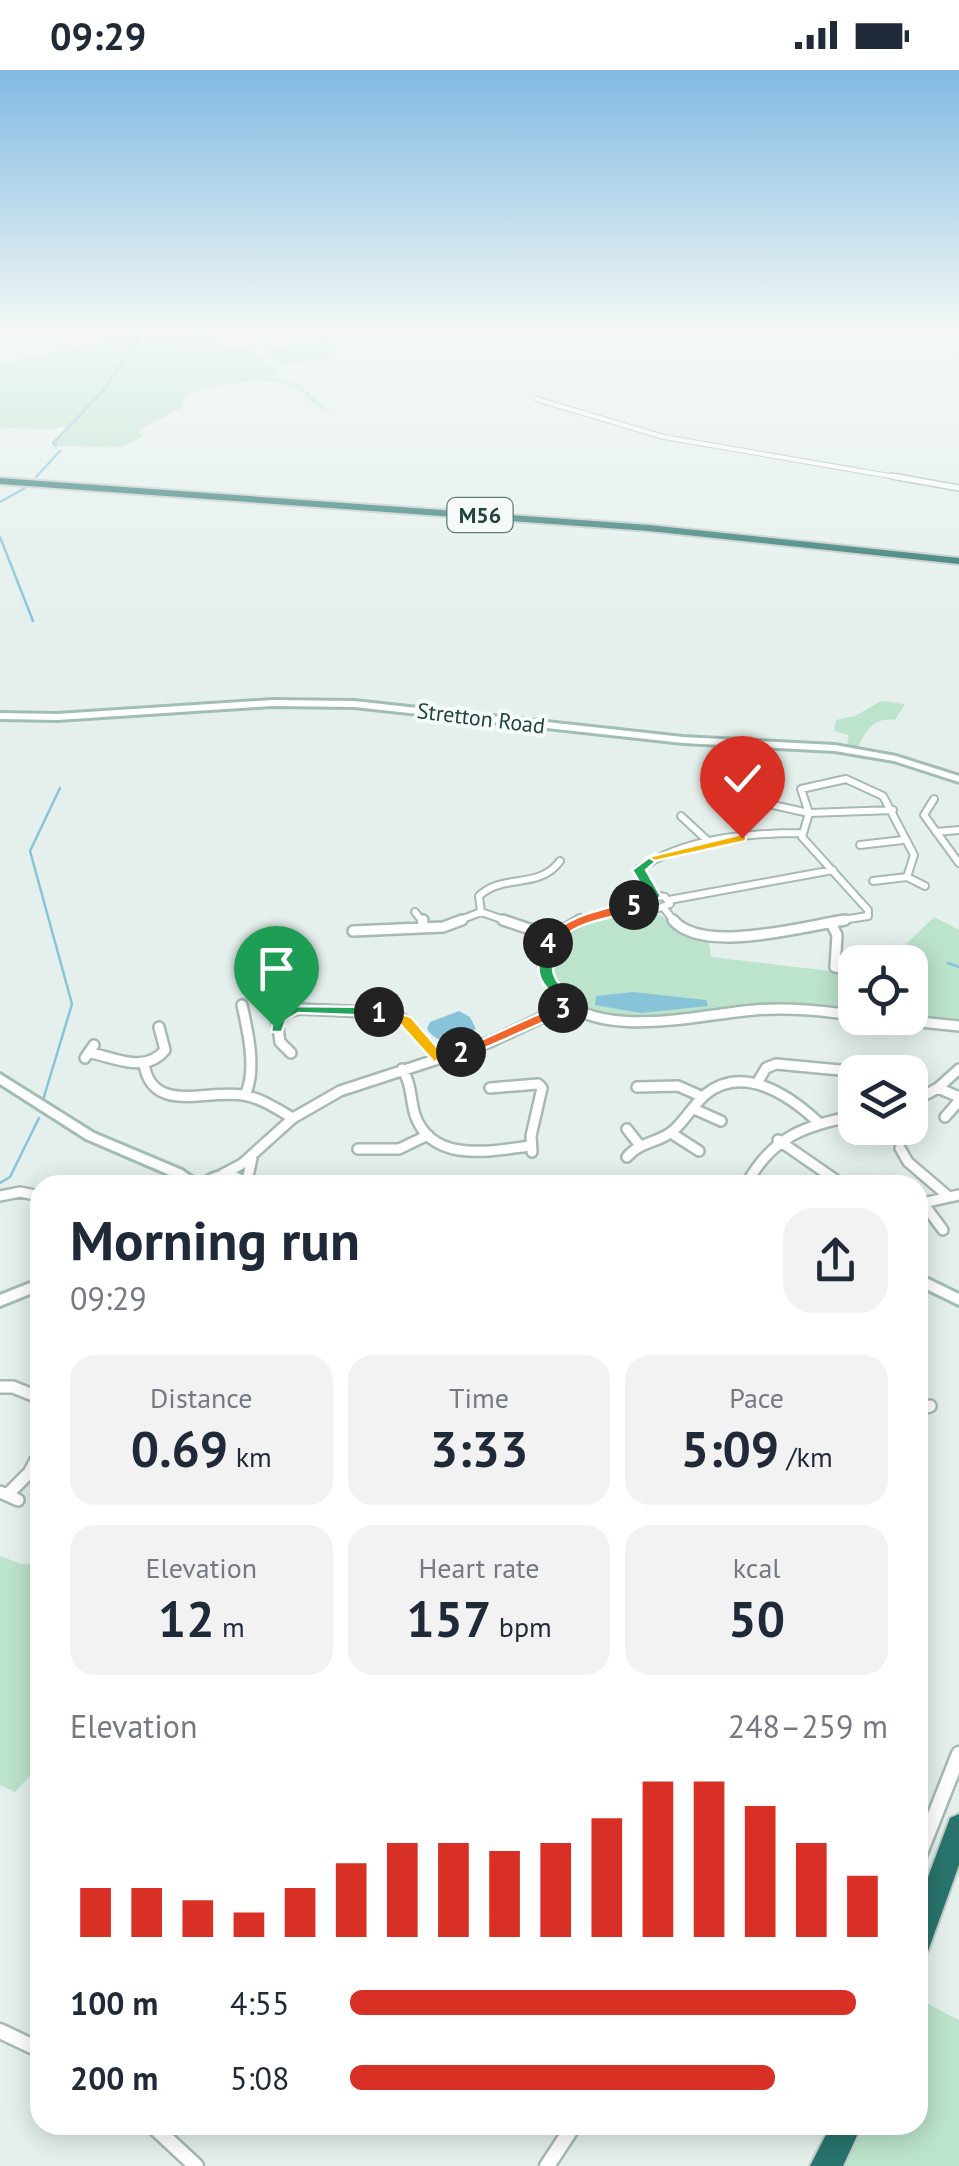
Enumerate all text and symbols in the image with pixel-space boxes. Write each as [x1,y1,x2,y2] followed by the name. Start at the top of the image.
[50,11,146,60] text: 09:29
[448,498,512,532] road number: M56
[415,696,547,740] street label: Stretton Road
[700,736,785,839] pin
[715,751,770,806] icon: check
[609,880,659,930] pin: 5
[626,886,642,923] text: 5
[523,918,573,968] pin: 4
[540,924,556,961] text: 4
[234,926,319,1029] pin
[249,941,304,996] icon: arrive
[838,945,928,1145] map controls
[838,945,928,1035] button: locate
[538,983,588,1033] pin: 3
[354,987,404,1037] pin: 1
[555,989,571,1026] text: 3
[371,993,387,1030] text: 1
[436,1027,486,1077] pin: 2
[453,1033,469,1070] text: 2
[838,1055,928,1145] button: layers
[70,1204,360,1275] text: Morning run
[783,1208,888,1313] button: share
[70,1277,147,1319] text: 09:29
[150,1379,253,1416] text: Distance
[449,1379,509,1416] text: Time
[729,1379,784,1416] text: Pace
[131,1416,228,1481] text: 0.69
[430,1416,528,1481] text: 3:33
[681,1416,779,1481] text: 5:09
[228,1438,272,1475] text: km
[779,1438,833,1475] text: /km
[146,1549,257,1586] text: Elevation
[418,1549,540,1586] text: Heart rate
[733,1549,781,1586] text: kcal
[158,1586,215,1651] text: 12
[406,1586,491,1651] text: 157
[728,1586,785,1651] text: 50
[215,1608,245,1645] text: m
[491,1608,552,1645] text: bpm
[70,1705,197,1747] text: Elevation
[728,1705,888,1747] text: 248–259 m
[70,1982,158,2024] text: 100 m
[230,1982,289,2024] text: 4:55
[70,2057,158,2099] text: 200 m
[230,2057,289,2099] text: 5:08

